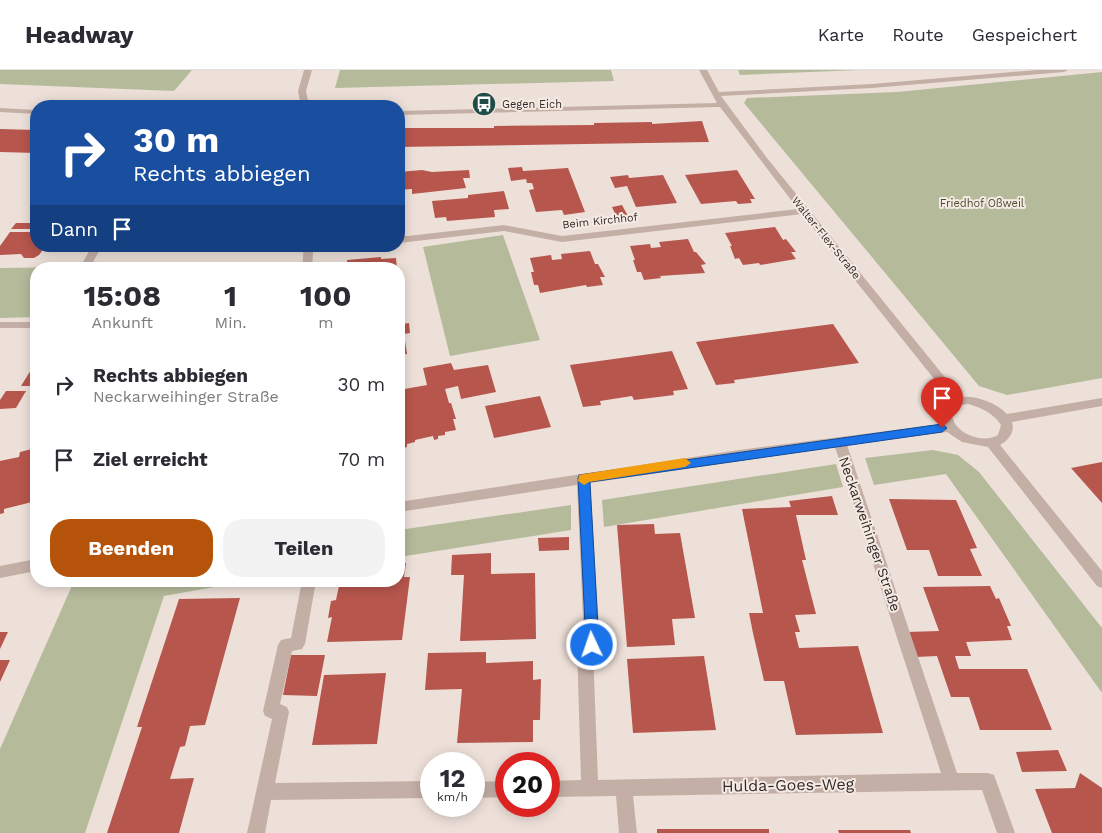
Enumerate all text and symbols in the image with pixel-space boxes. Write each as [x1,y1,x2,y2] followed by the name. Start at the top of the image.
[25,21,134,49] text: Headway
[818,24,864,45] text: Karte
[892,24,944,45] text: Route
[972,24,1077,45] text: Gespeichert
[471,91,497,117] bus stop icon: Gegen Eich
[502,98,562,111] place label: Gegen Eich
[133,119,219,161] text: 30 m
[50,120,115,185] icon: right
[133,161,311,186] text: Rechts abbiegen
[789,194,863,282] street label: Walter-Flex-Straße
[940,197,1025,210] park label: Friedhof Oßweil
[562,211,639,231] street label: Beim Kirchhof
[108,215,136,243] icon: arrive
[50,218,98,241] text: Dann
[83,278,161,313] text: 15:08
[224,278,237,313] text: 1
[300,278,352,313] text: 100
[92,313,153,332] text: Ankunft
[214,313,247,332] text: Min.
[318,313,333,332] text: m
[93,364,248,387] text: Rechts abbiegen
[50,371,78,399] icon: right
[338,373,385,396] text: 30 m
[921,377,963,428] pin
[928,384,956,412] icon: arrive
[93,387,279,406] text: Neckarweihinger Straße
[50,446,78,474] icon: arrive
[93,448,208,471] text: Ziel erreicht
[338,448,385,471] text: 70 m
[836,455,904,613] street label: Neckarweihinger Straße
[50,519,213,577] button: Beenden
[223,519,385,577] button: Teilen
[565,618,617,670] position arrow
[495,752,560,817] speed limit sign: 20
[440,764,465,793] text: 12
[722,774,855,796] street label: Hulda-Goes-Weg
[437,790,468,804] text: km/h

